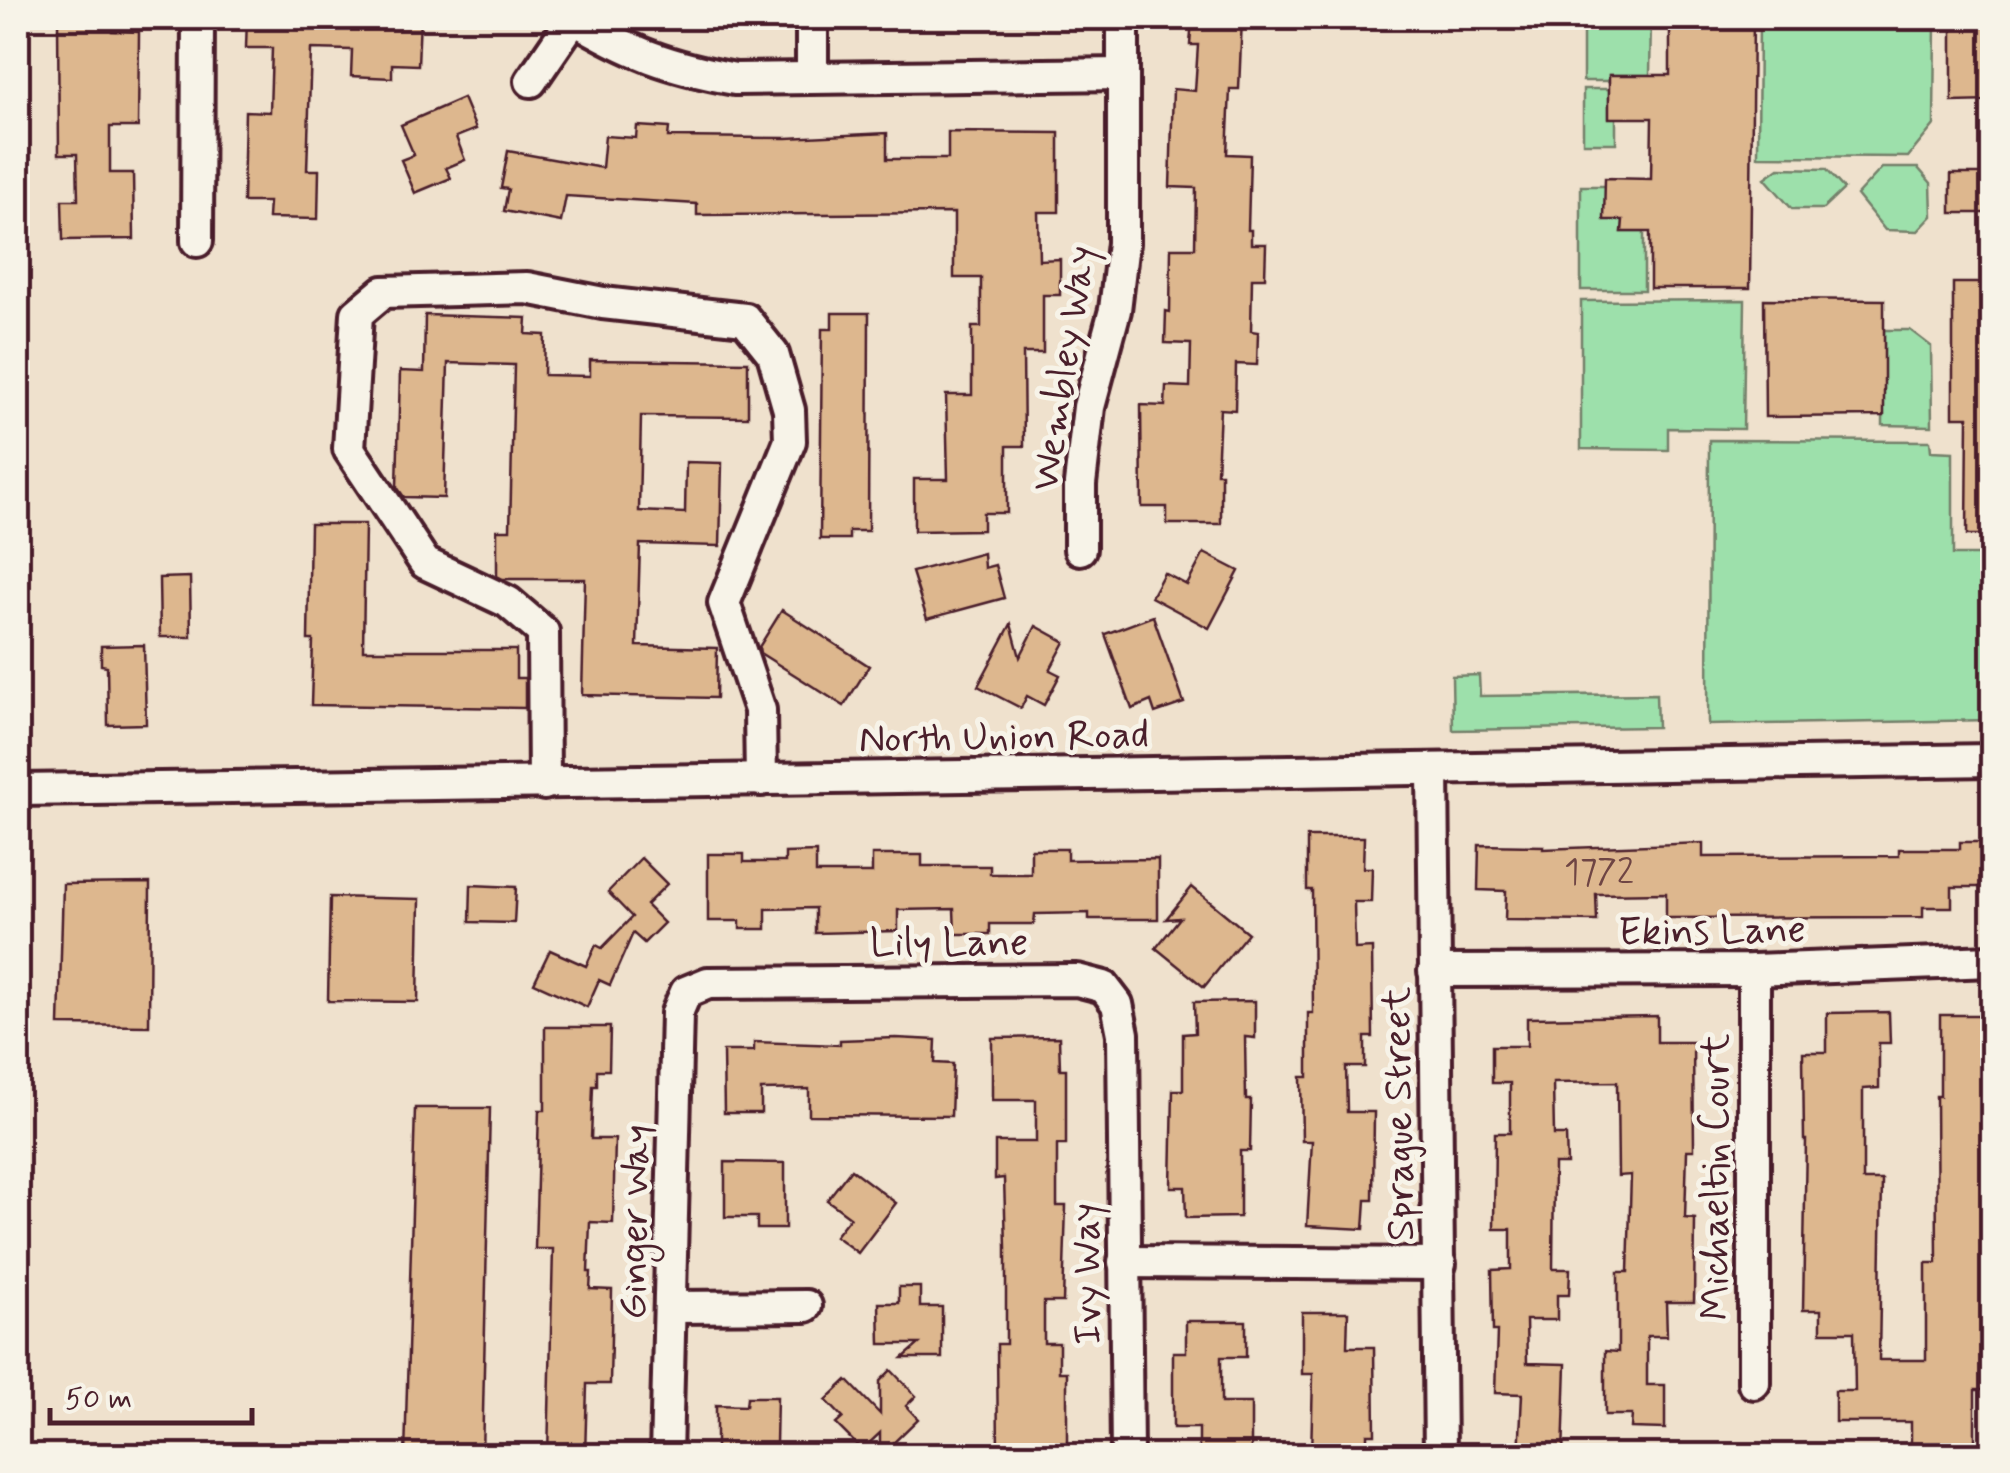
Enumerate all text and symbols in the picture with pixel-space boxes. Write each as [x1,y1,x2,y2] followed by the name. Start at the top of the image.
[1020,242,1110,495] street label: Wembley Way
[858,709,1150,767] street label: North Union Road
[1564,850,1634,896] house number: 1772
[1618,904,1806,960] street label: Ekins Lane
[870,918,1028,970] street label: Lily Lane
[1372,986,1428,1242] street label: Sprague Street
[1691,1033,1743,1321] street label: Michaeltin Court
[608,1124,667,1320] street label: Ginger Way
[1061,1202,1115,1345] street label: Ivy Way
[50,1363,252,1425] scale bar
[65,1380,132,1419] text: 50 m

